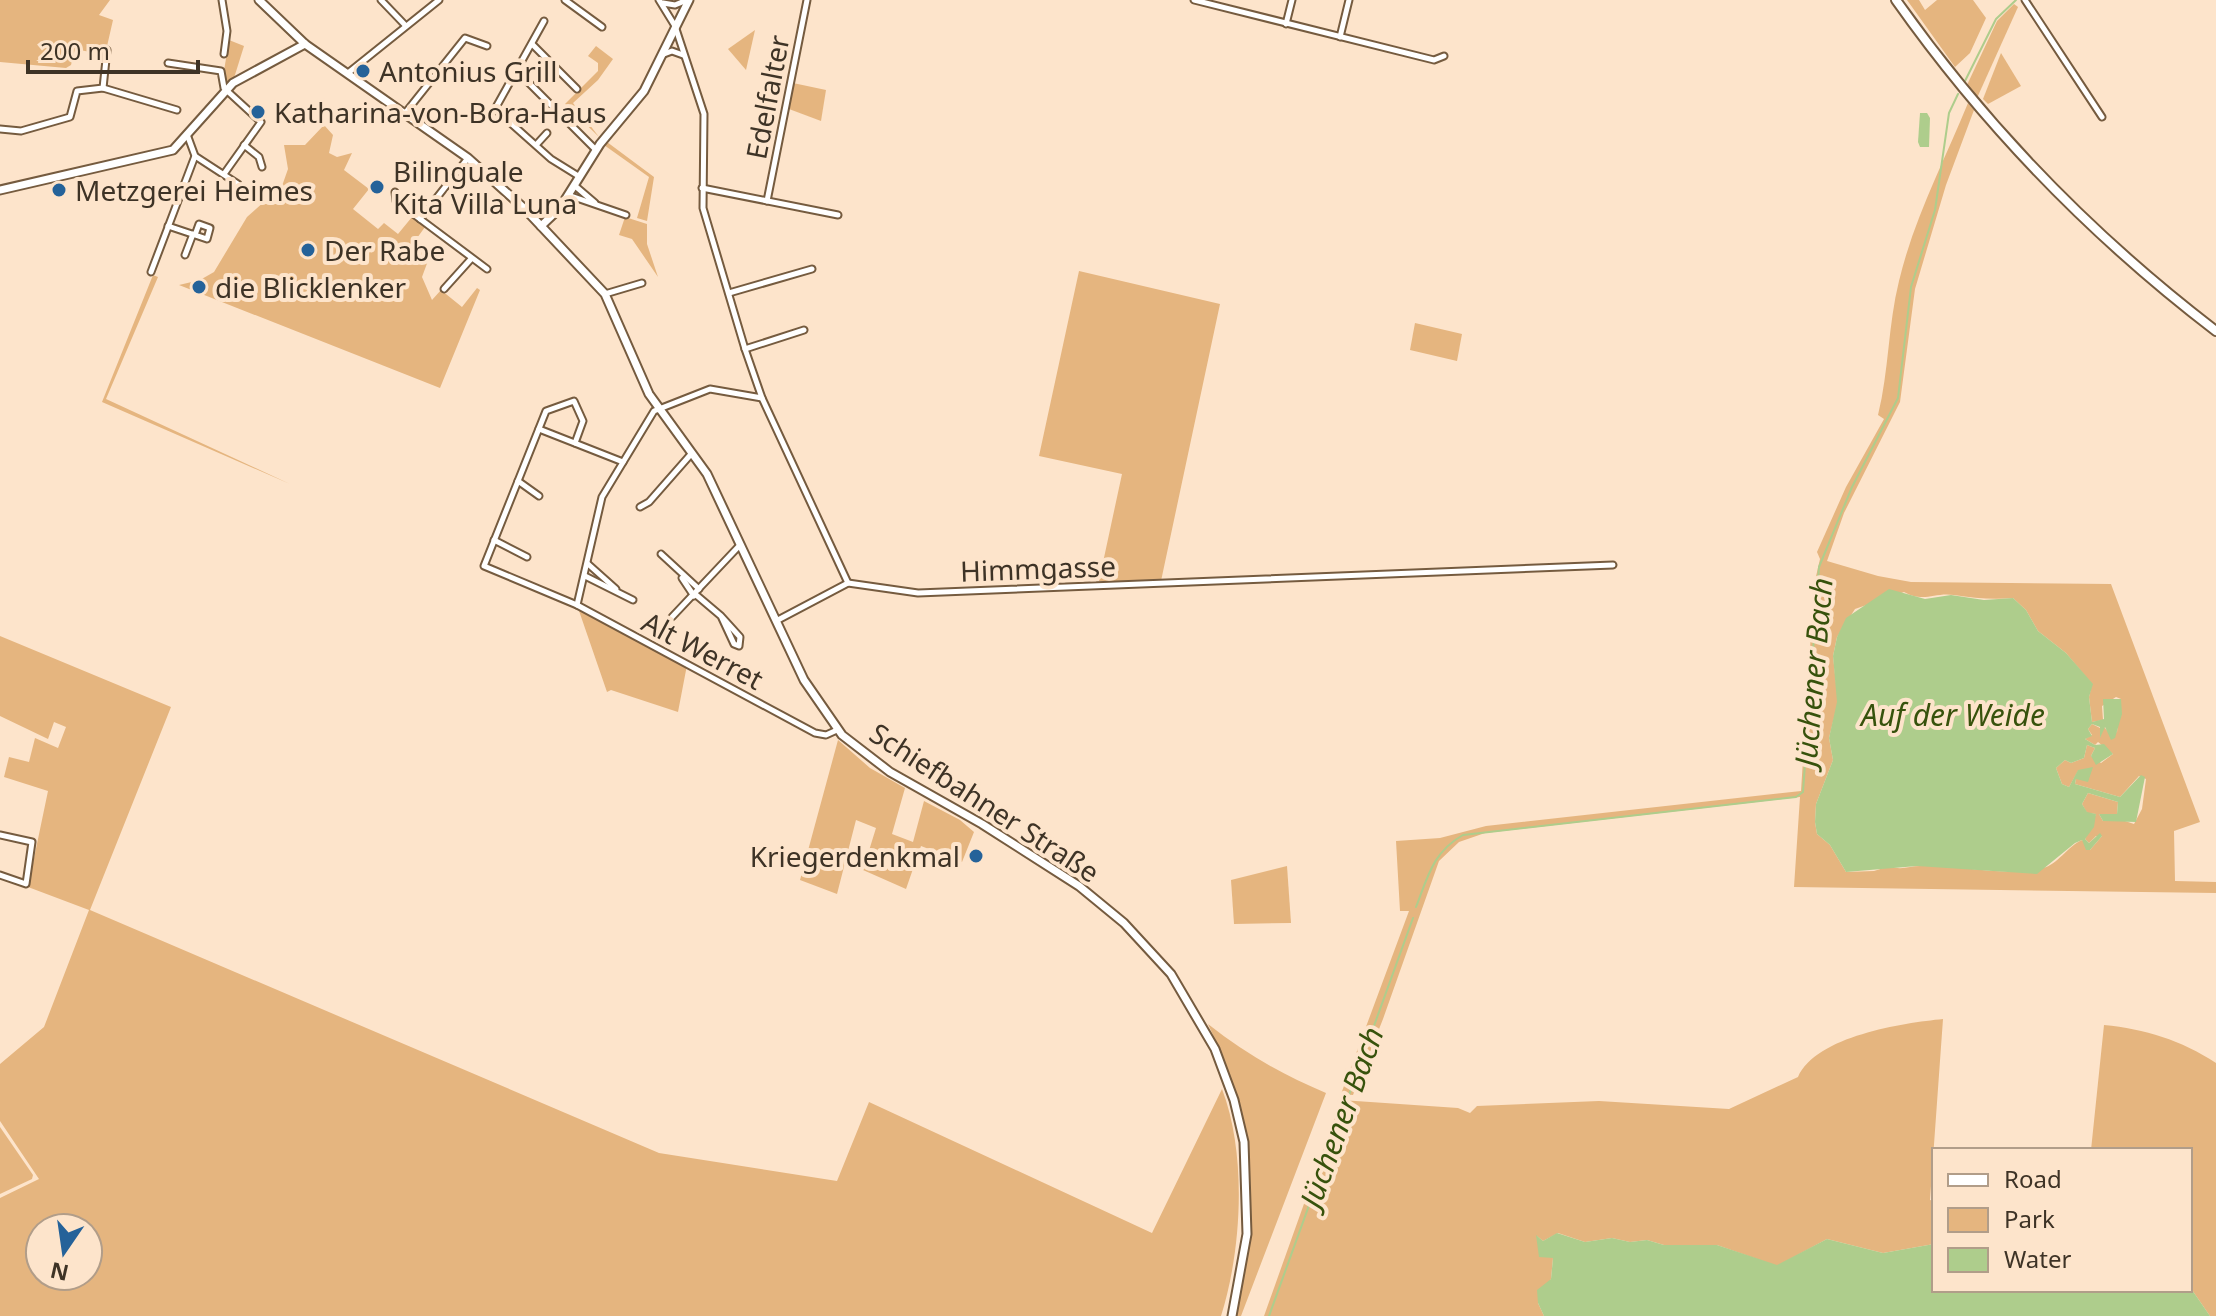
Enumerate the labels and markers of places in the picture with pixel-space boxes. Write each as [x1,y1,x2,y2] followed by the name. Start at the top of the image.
[379,52,557,90] place label: Antonius Grill
[354,62,372,80] marker: Antonius Grill
[274,93,607,131] place label: Katharina-von-Bora-Haus
[249,103,267,121] marker: Katharina-von-Bora-Haus
[393,152,577,222] place label: Bilinguale Kita Villa Luna
[75,171,313,209] place label: Metzgerei Heimes
[368,178,386,196] marker: Bilinguale Kita Villa Luna
[50,181,68,199] marker: Metzgerei Heimes
[324,231,445,269] place label: Der Rabe
[299,241,317,259] marker: Der Rabe
[215,268,407,306] place label: die Blicklenker
[190,278,208,296] marker: die Blicklenker
[750,837,960,875] place label: Kriegerdenkmal
[967,847,985,865] marker: Kriegerdenkmal

